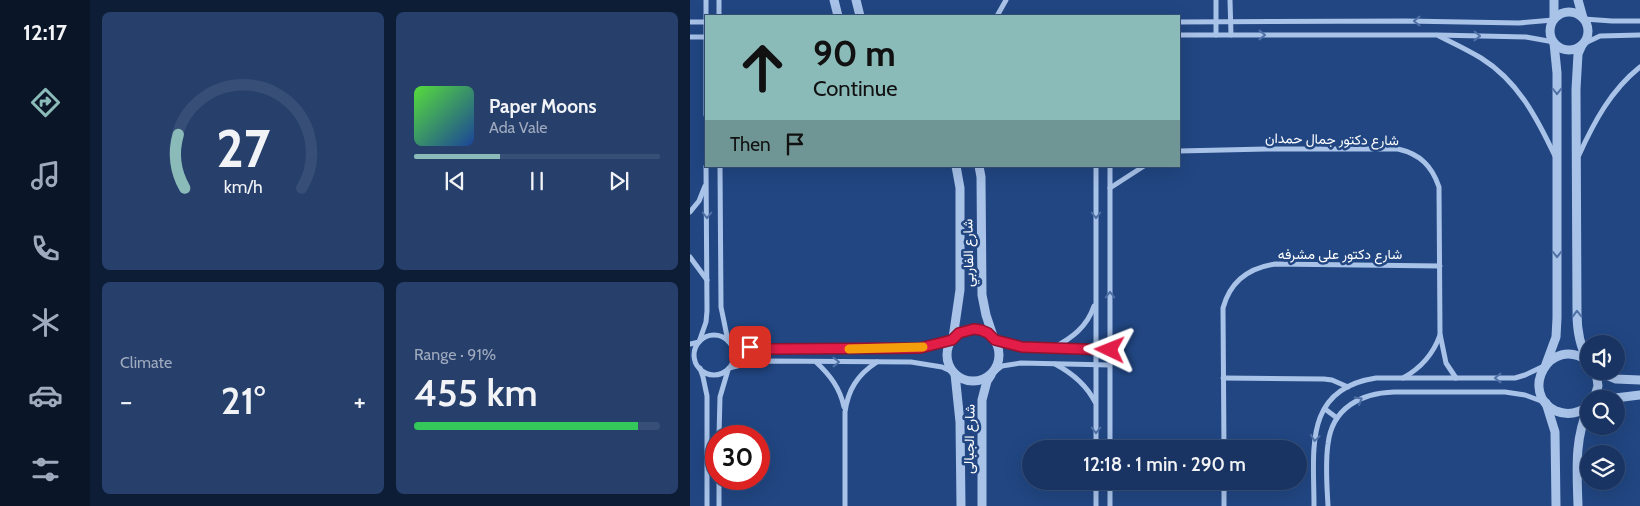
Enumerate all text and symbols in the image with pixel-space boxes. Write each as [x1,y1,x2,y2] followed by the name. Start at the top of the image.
[1413,16,1420,26] one-way arrow
[23,19,67,46] text: 12:17
[1259,30,1267,40] one-way arrow
[1474,31,1482,41] one-way arrow
[813,32,896,75] text: 90 m
[730,35,795,100] icon: ahead
[813,75,898,102] text: Continue
[28,85,63,120] icon: directions
[1552,88,1562,96] one-way arrow
[489,95,597,118] text: Paper Moons
[216,117,270,180] text: 27
[489,118,548,137] text: Ada Vale
[1265,129,1399,151] street label: شارع دكتور جمال حمدان
[781,130,809,158] icon: arrive
[730,133,771,156] text: Then
[28,158,63,193] icon: music
[441,167,469,195] icon: previous
[523,167,551,195] icon: pause
[605,167,633,195] icon: next
[223,176,263,197] text: km/h
[702,212,712,219] one-way arrow
[1091,212,1101,219] one-way arrow
[958,219,981,287] street label: شارع الفاربي
[28,231,63,266] icon: phone
[1278,245,1402,265] street label: شارع دكتور على مشرفه
[1552,250,1562,258] one-way arrow
[1105,291,1115,298] one-way arrow
[28,305,63,340] icon: climate
[1571,310,1582,318] one-way arrow
[1083,323,1135,375] position arrow
[729,326,771,368] pin
[736,333,764,361] icon: arrive
[1580,335,1625,490] map controls
[1580,335,1625,380] button: sound
[414,345,496,364] text: Range · 91%
[120,353,172,372] text: Climate
[832,357,840,367] one-way arrow
[414,369,538,416] text: 455 km
[1494,373,1502,383] one-way arrow
[221,377,265,424] text: 21°
[28,378,63,413] icon: car
[120,384,132,418] text: −
[354,384,366,418] text: +
[1580,390,1625,435] button: search
[1354,396,1363,406] one-way arrow
[959,404,981,474] street label: شارع الجبالى
[705,425,770,490] speed limit sign: 30
[1091,426,1101,434] one-way arrow
[1310,434,1320,442] one-way arrow
[1580,445,1625,490] button: layers
[28,452,63,487] icon: filters
[1083,453,1246,476] text: 12:18 · 1 min · 290 m

